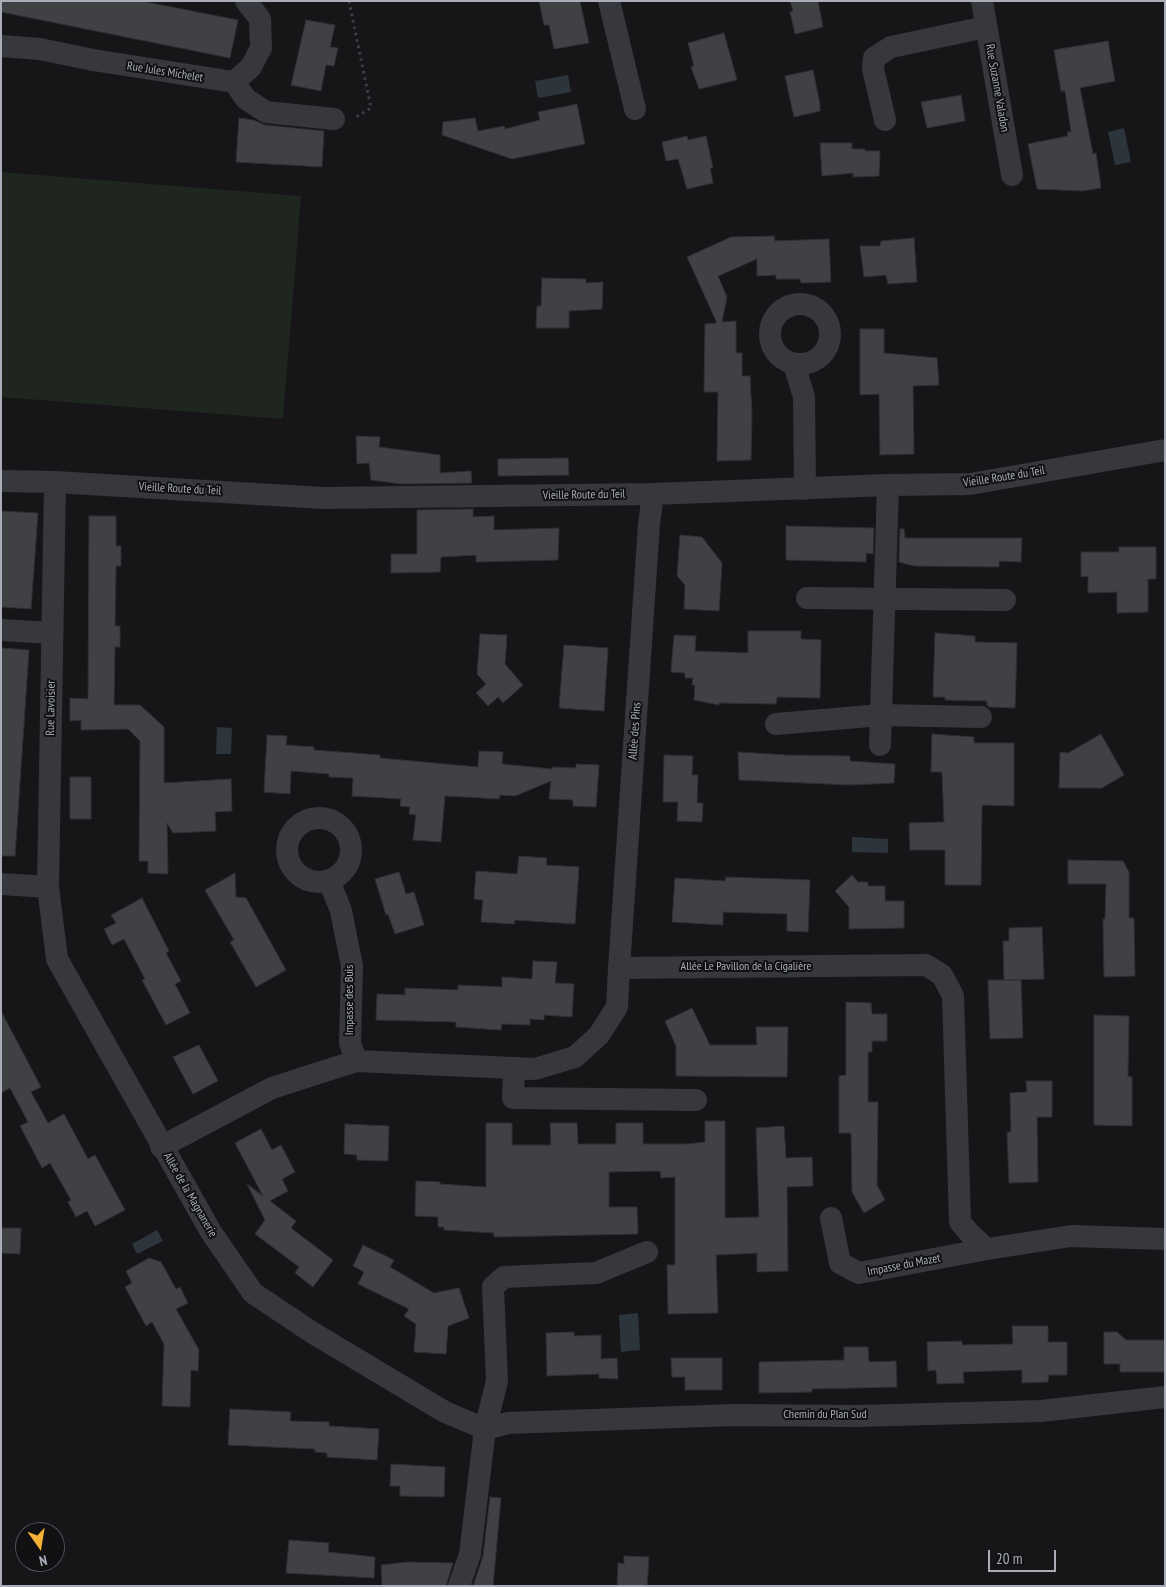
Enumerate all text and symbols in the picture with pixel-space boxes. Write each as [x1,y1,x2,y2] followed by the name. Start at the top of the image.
[982,43,1012,133] street label: Rue Suzanne Valadon
[126,59,204,85] street label: Rue Jules Michelet
[962,463,1046,491] street label: Vieille Route du Teil
[138,480,222,498] street label: Vieille Route du Teil
[543,487,625,503] street label: Vieille Route du Teil
[43,680,59,736] street label: Rue Lavoisier
[626,702,644,760] street label: Allée des Pins
[681,960,811,974] street label: Allée Le Pavillon de la Cigalière
[343,965,357,1035] street label: Impasse des Buis
[160,1150,220,1240] street label: Allée de la Magnanerie
[866,1251,942,1279] street label: Impasse du Mazet
[783,1408,867,1422] street label: Chemin du Plan Sud
[15,1522,65,1572] north arrow
[991,1540,1058,1572] scale bar
[996,1549,1022,1568] text: 20 m
[37,1551,49,1570] text: N

